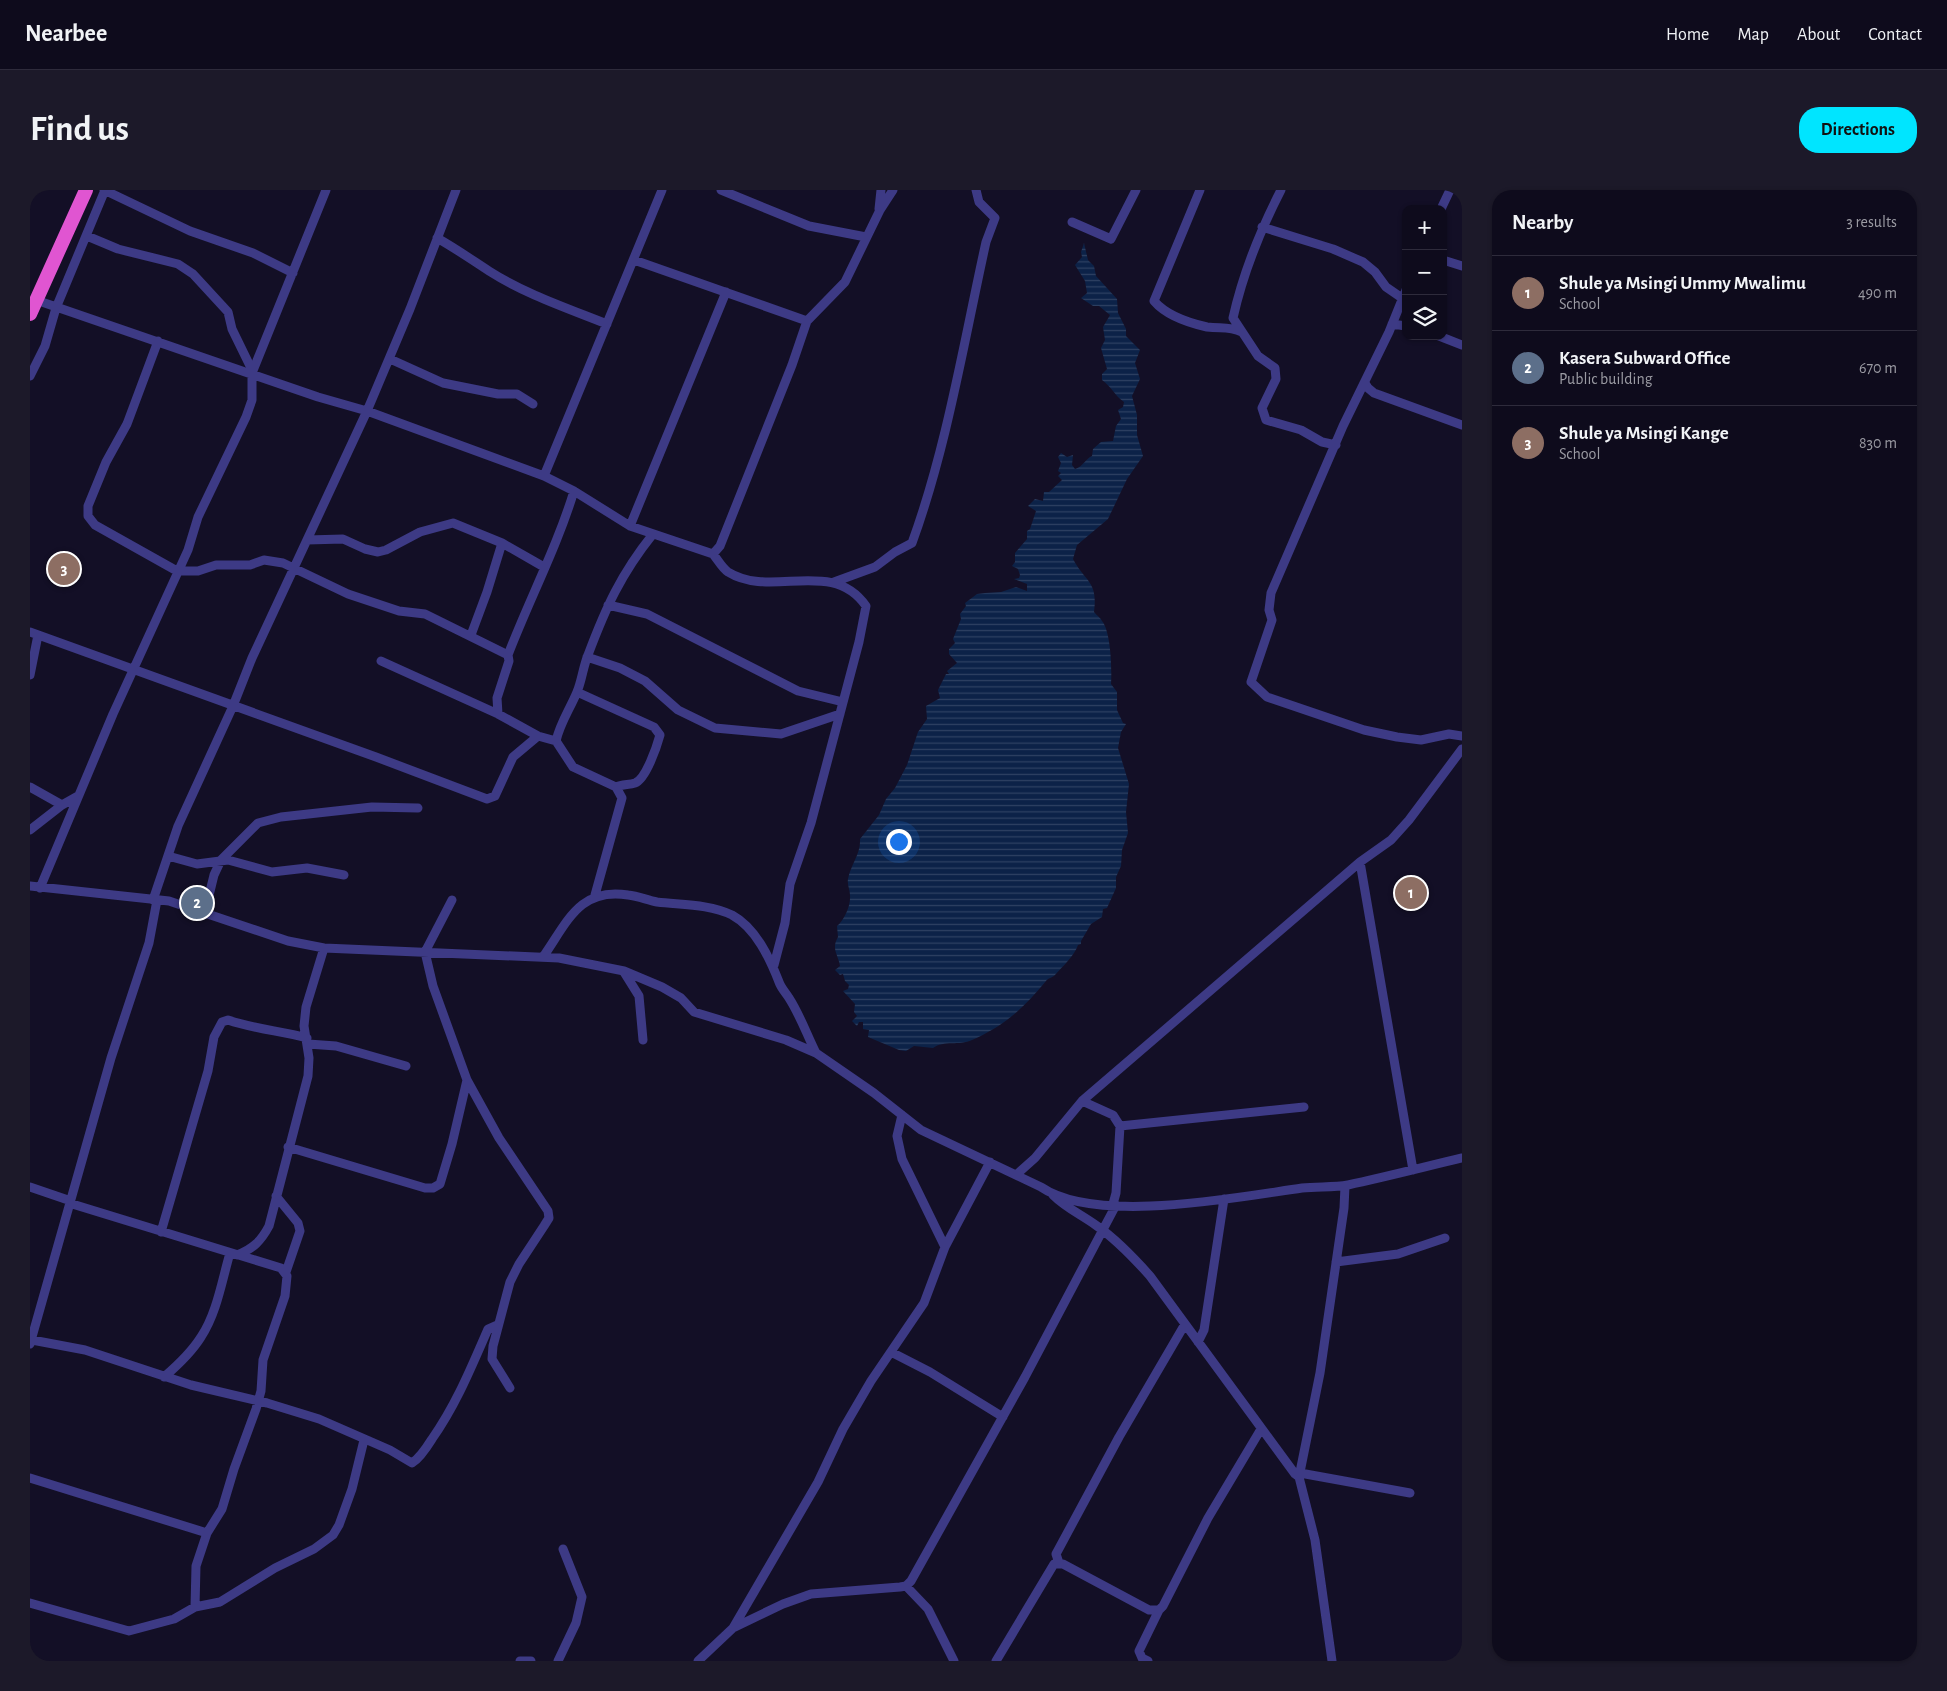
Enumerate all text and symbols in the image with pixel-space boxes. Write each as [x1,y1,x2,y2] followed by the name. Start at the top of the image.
[25,22,107,46] text: Nearbee
[1666,26,1709,44] text: Home
[1737,26,1769,44] text: Map
[1797,26,1840,44] text: About
[1868,26,1922,44] text: Contact
[1799,107,1917,153] button: Directions
[30,112,129,147] text: Find us
[1402,205,1447,340] map controls
[1402,205,1447,250] button: +
[1512,212,1573,233] text: Nearby
[1846,214,1897,230] text: 3 results
[1402,250,1447,295] button: −
[1559,274,1806,293] text: Shule ya Msingi Ummy Mwalimu
[1525,285,1531,301] text: 1
[1858,285,1897,301] text: 490 m
[1402,295,1447,340] button: layers
[1559,296,1600,312] text: School
[1559,349,1730,368] text: Kasera Subward Office
[1524,360,1532,376] text: 2
[1859,360,1897,376] text: 670 m
[1559,371,1653,387] text: Public building
[1559,424,1729,443] text: Shule ya Msingi Kange
[1525,435,1531,451] text: 3
[1859,435,1897,451] text: 830 m
[1559,446,1600,462] text: School
[48,550,80,588] pin: 3
[886,829,912,855] your location
[1395,874,1427,912] pin: 1
[181,884,213,922] pin: 2

